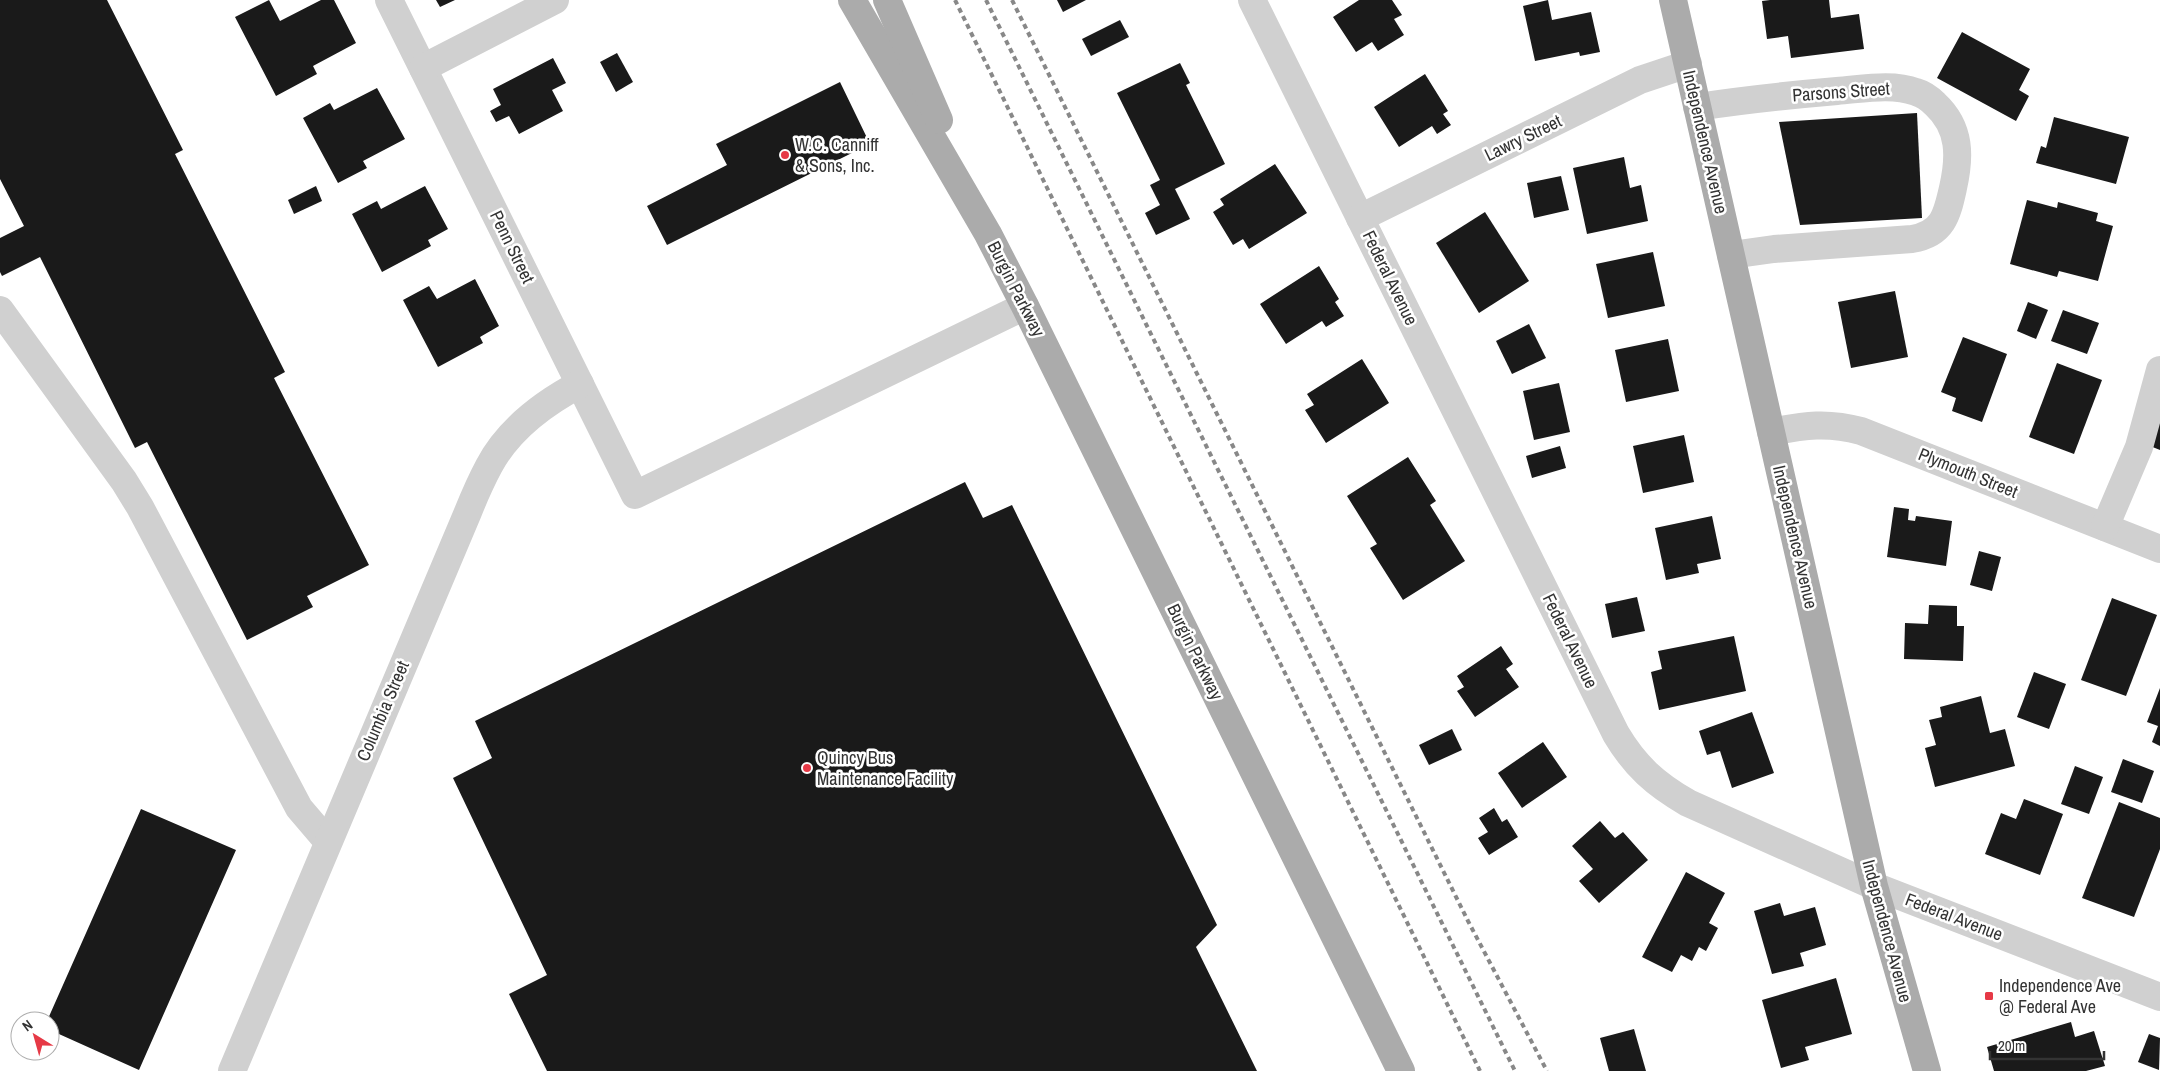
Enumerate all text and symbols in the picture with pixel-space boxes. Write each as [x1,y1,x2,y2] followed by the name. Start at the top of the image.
[1677,68,1734,216] street label: Independence Avenue
[1791,76,1891,107] street label: Parsons Street
[1480,108,1565,167] street label: Lawry Street
[795,132,878,178] place label: W.C. Canniff & Sons, Inc.
[779,149,791,161] marker: W.C. Canniff & Sons, Inc.
[484,206,541,287] street label: Penn Street
[1357,226,1424,329] street label: Federal Avenue
[982,237,1052,341] street label: Burgin Parkway
[1915,441,2022,504] street label: Plymouth Street
[1767,463,1824,611] street label: Independence Avenue
[1537,589,1604,692] street label: Federal Avenue
[1161,599,1230,705] street label: Burgin Parkway
[350,657,415,765] street label: Columbia Street
[817,745,954,791] place label: Quincy Bus Maintenance Facility
[801,762,813,774] marker: Quincy Bus Maintenance Facility
[1856,857,1919,1005] street label: Independence Avenue
[1902,887,2006,947] street label: Federal Avenue
[1999,973,2121,1019] place label: Independence Ave @ Federal Ave
[1983,990,1995,1002] marker: Independence Ave @ Federal Ave
[10,1011,60,1061] north arrow
[18,1016,36,1035] text: N
[1990,1028,2104,1060] scale bar
[1998,1035,2025,1056] text: 20 m

